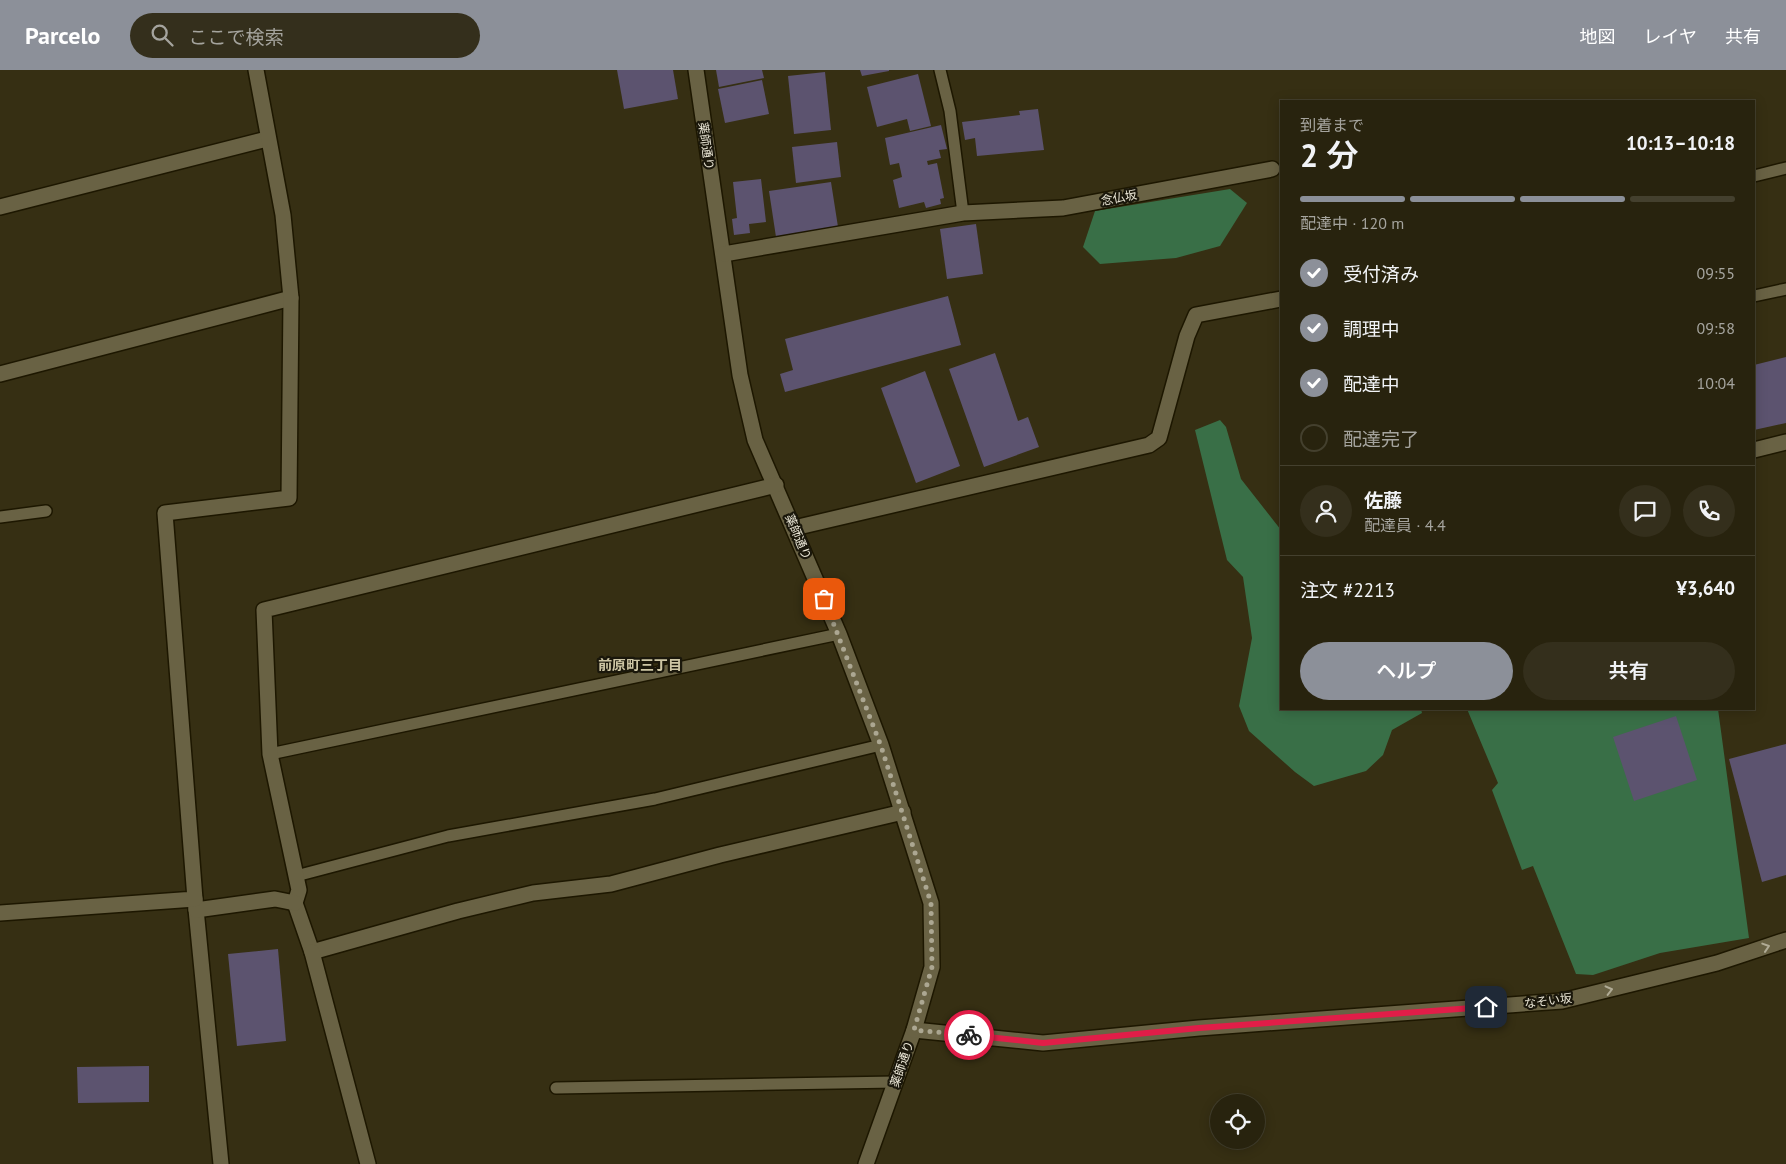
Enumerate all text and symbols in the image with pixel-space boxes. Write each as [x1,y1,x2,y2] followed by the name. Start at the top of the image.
[130,13,480,58] search box
[25,20,100,51] text: Parcelo
[148,21,176,49] icon: search
[188,25,284,49] text: ここで検索
[1580,25,1616,48] text: 地図
[1644,25,1697,48] text: レイヤ
[1725,25,1761,48] text: 共有
[1300,115,1364,135] text: 到着まで
[696,121,717,171] street label: 薬師通り
[1626,131,1735,155] text: 10:13–10:18
[1300,134,1358,176] text: 2 分
[1100,187,1138,208] street label: 念仏坂
[1300,213,1404,233] text: 配達中 · 120 m
[1300,259,1328,287] icon: check
[1343,262,1419,286] text: 受付済み
[1697,263,1735,283] text: 09:55
[1300,314,1328,342] icon: check
[1343,317,1400,341] text: 調理中
[1697,318,1735,338] text: 09:58
[1300,369,1328,397] icon: check
[1343,372,1400,396] text: 配達中
[1697,373,1735,393] text: 10:04
[1343,427,1419,451] text: 配達完了
[1300,485,1352,537] button: person
[1619,485,1671,537] button: chat
[1683,485,1735,537] button: phone
[1364,488,1402,512] text: 佐藤
[782,512,815,562] street label: 薬師通り
[1364,515,1446,535] text: 配達員 · 4.4
[1676,576,1735,600] text: ¥3,640
[803,578,845,620] pin
[1300,578,1395,602] text: 注文 #2213
[810,585,838,613] icon: bag
[1300,642,1513,700] button: ヘルプ
[1523,642,1735,700] button: 共有
[598,656,682,674] district label: 前原町三丁目
[1761,943,1770,953] one-way arrow
[1605,985,1614,996] one-way arrow
[1465,986,1507,1028] pin
[1523,990,1573,1011] street label: なそい坂
[1472,993,1500,1021] icon: home
[944,1010,994,1060] courier
[955,1021,983,1049] icon: bike
[887,1039,916,1089] street label: 薬師通り
[1210,1094,1265,1149] map controls
[1210,1094,1265,1149] button: locate

